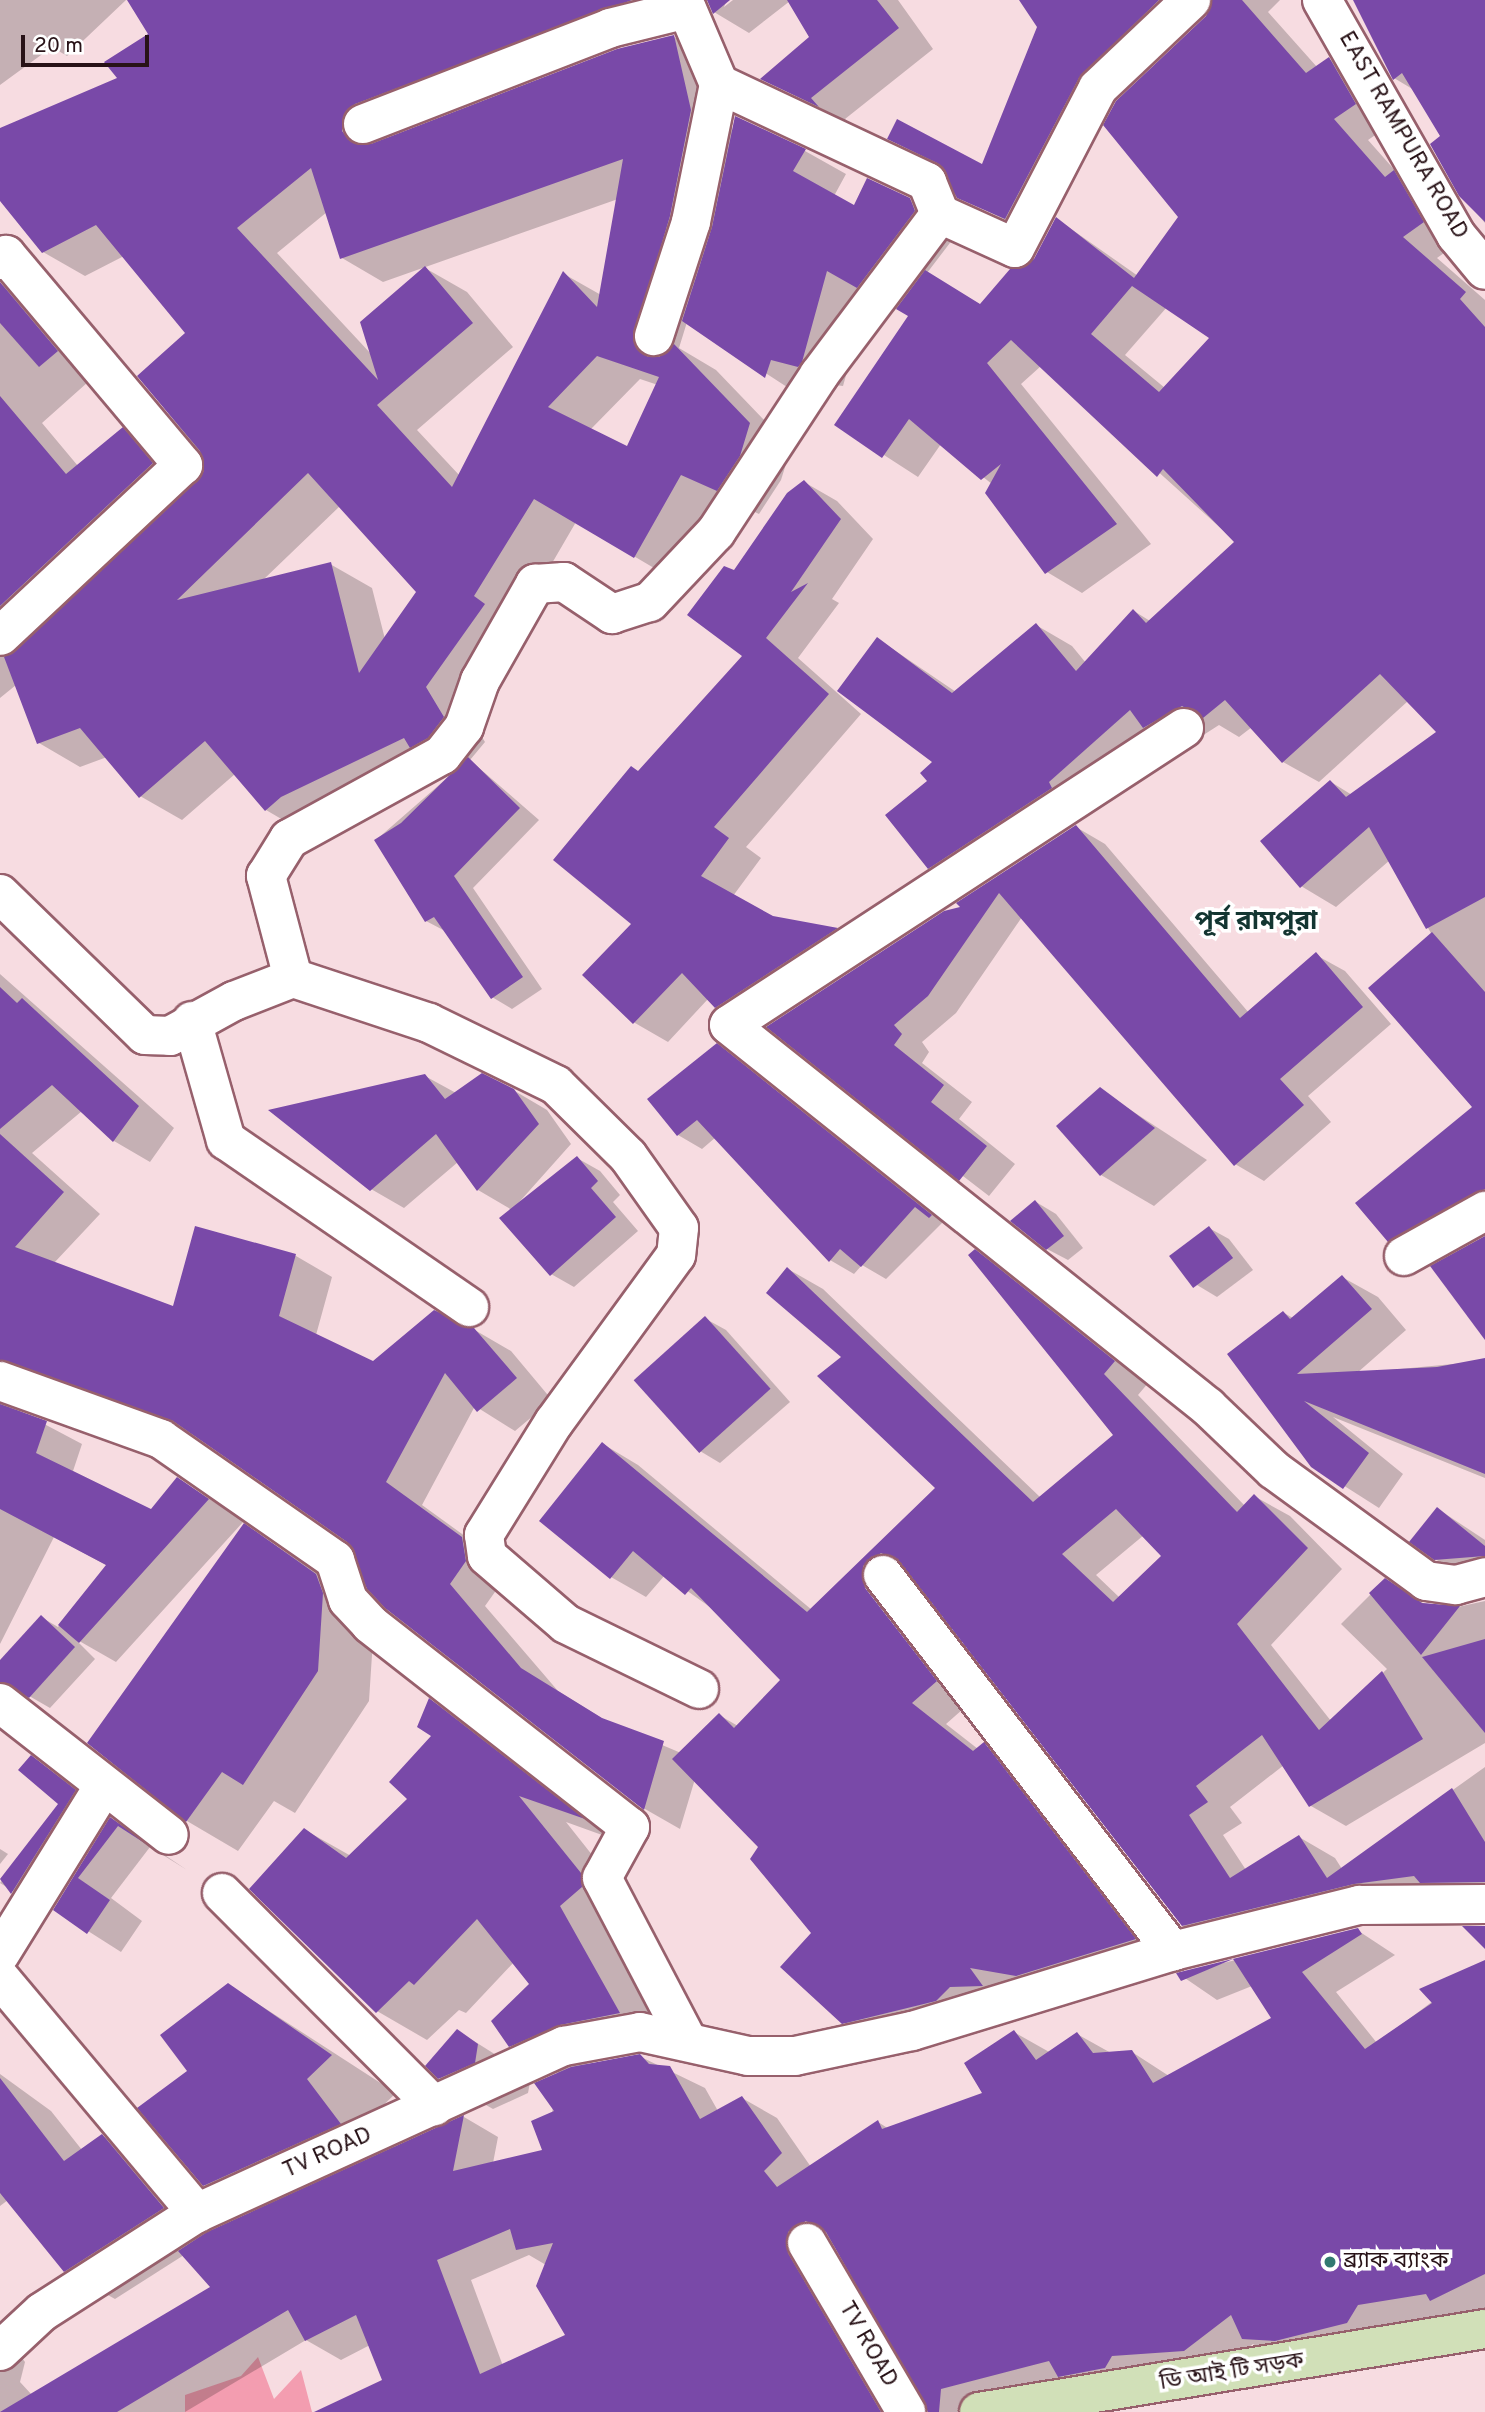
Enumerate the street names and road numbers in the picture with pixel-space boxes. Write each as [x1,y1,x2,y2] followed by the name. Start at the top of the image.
[1331,26,1473,246] street label: EAST RAMPURA ROAD
[279,2122,377,2186] street label: TV ROAD
[831,2297,903,2393] street label: TV ROAD
[1158,2348,1306,2398] street label: ডি আই টি সড়ক

